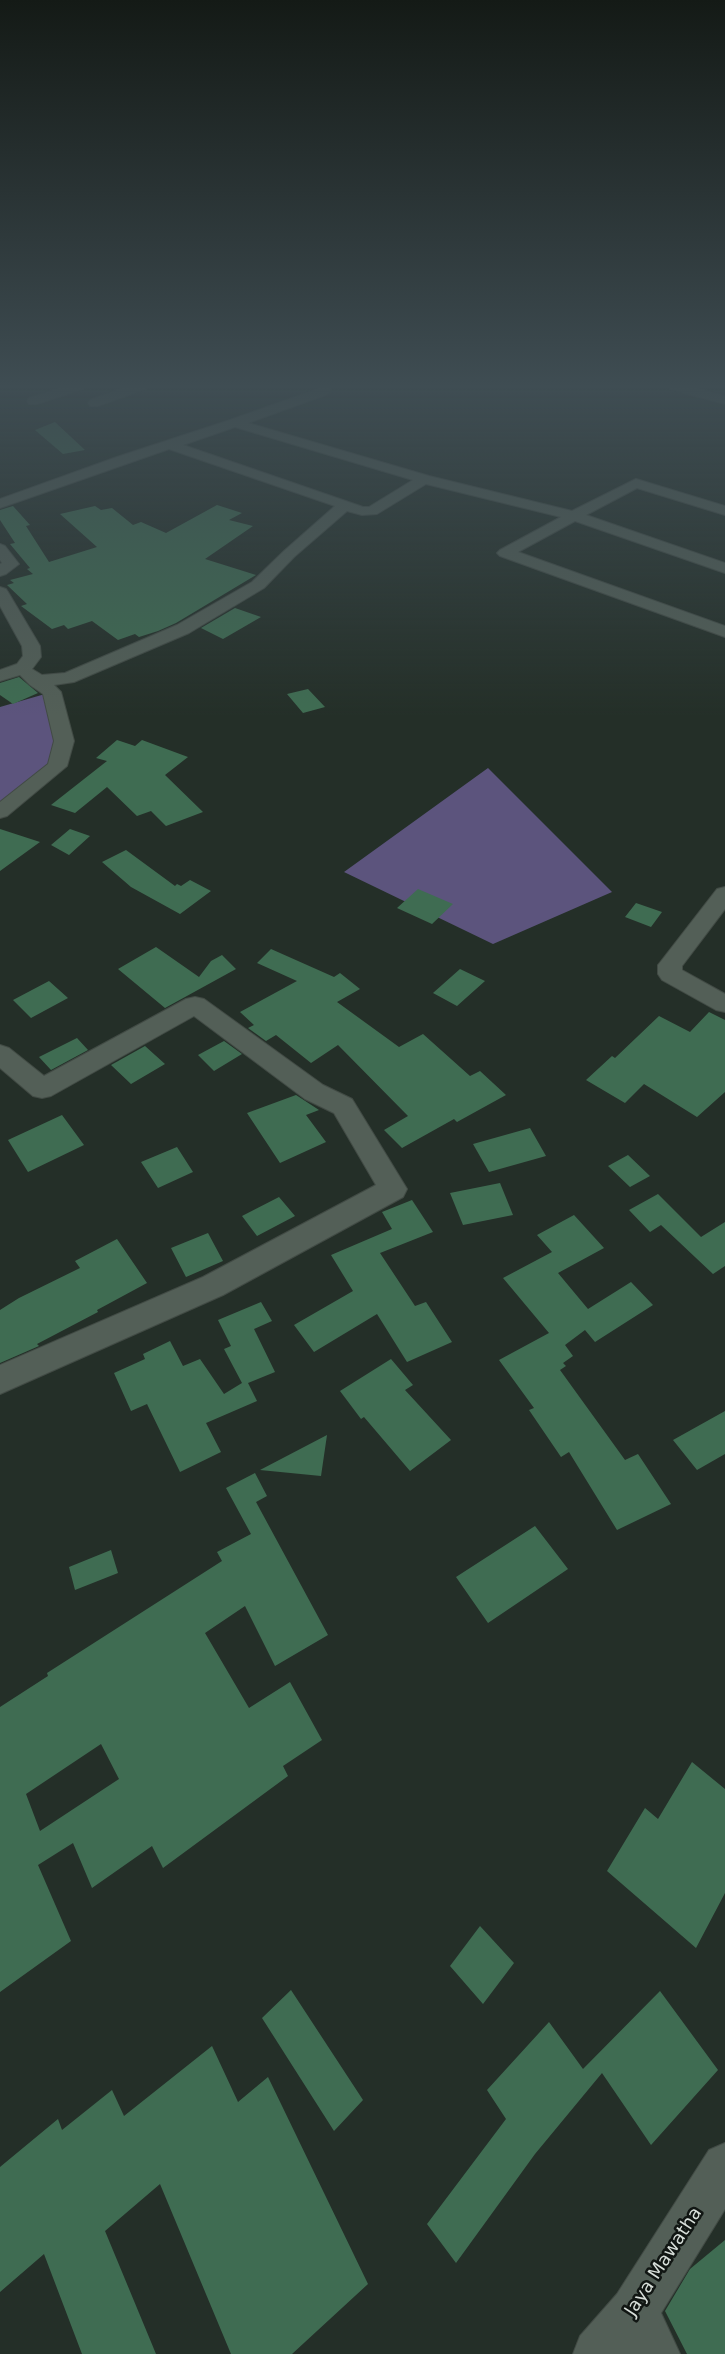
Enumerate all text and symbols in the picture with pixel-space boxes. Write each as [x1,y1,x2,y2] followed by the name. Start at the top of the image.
[621,2203,707,2321] street label: Jaya Mawatha

